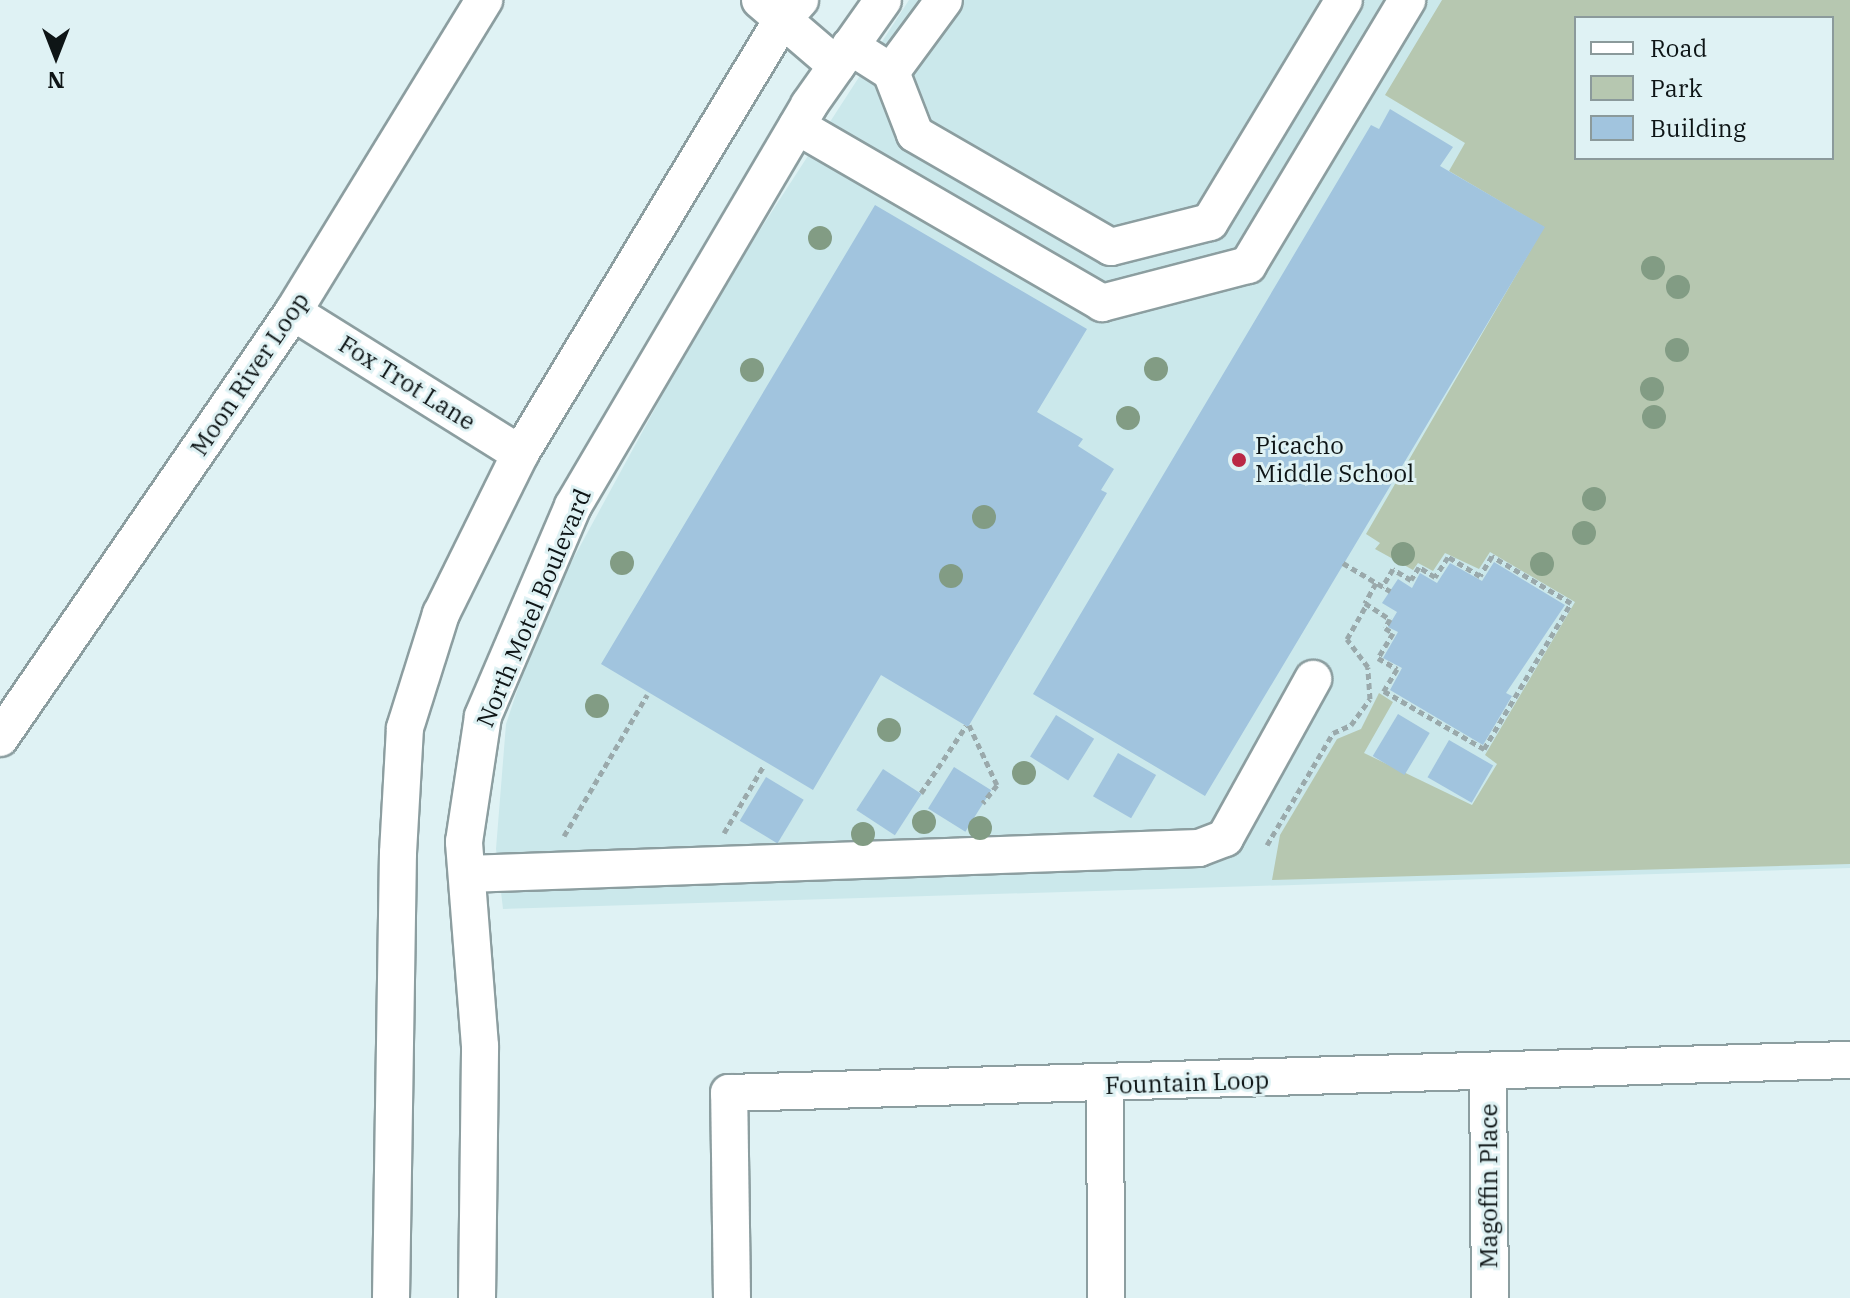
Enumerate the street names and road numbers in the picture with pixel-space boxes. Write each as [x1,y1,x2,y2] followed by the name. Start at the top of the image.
[185,287,315,461] street label: Moon River Loop
[334,330,480,436] street label: Fox Trot Lane
[471,485,597,731] street label: North Motel Boulevard
[1104,1066,1270,1100] street label: Fountain Loop
[1475,1104,1503,1268] street label: Magoffin Place

